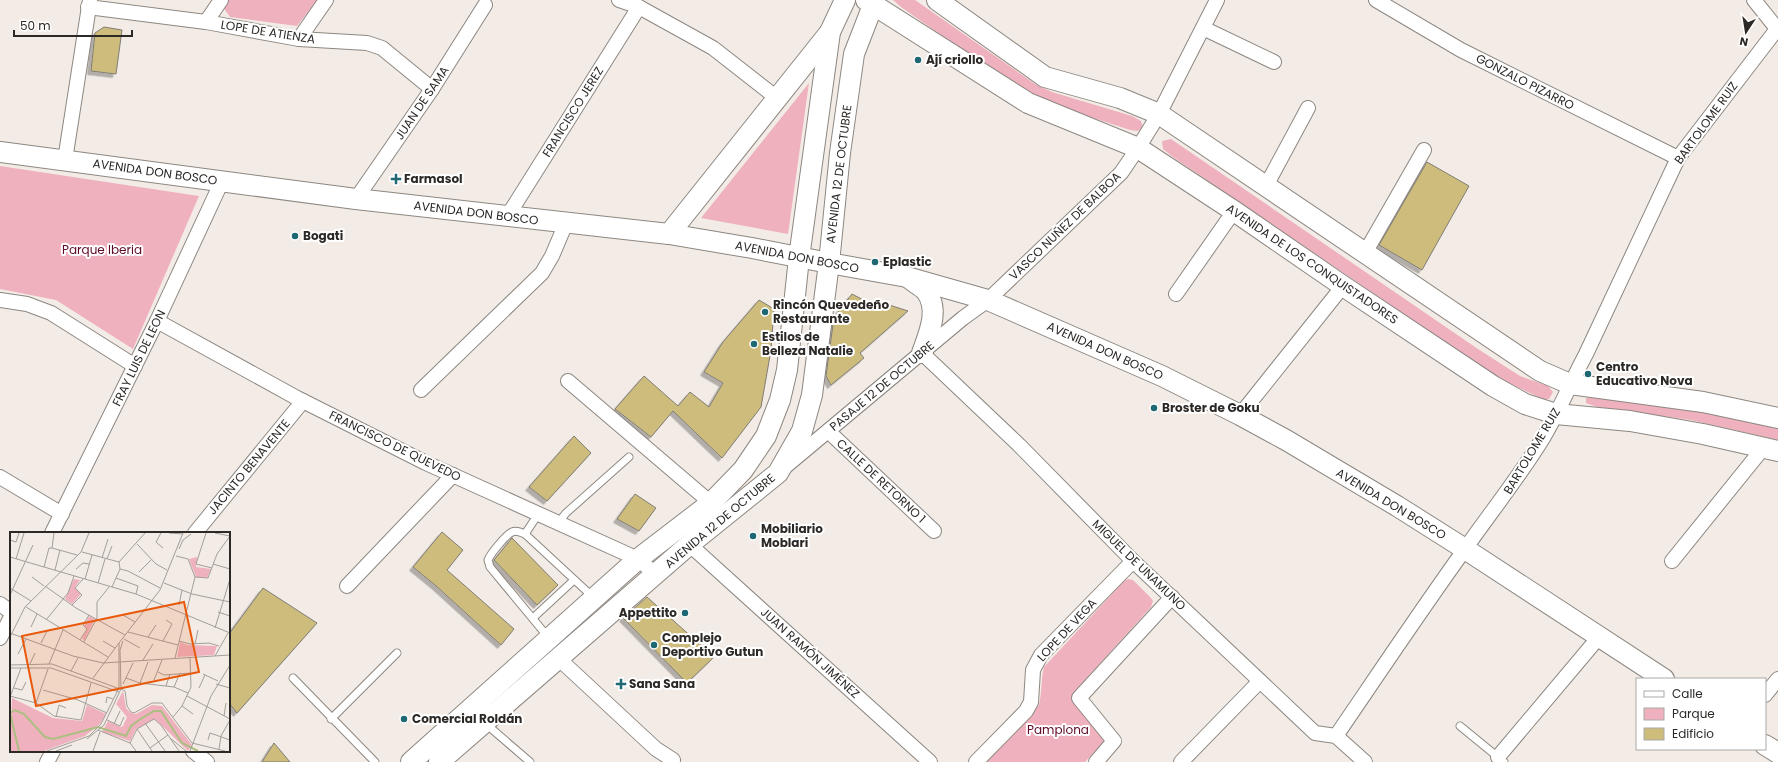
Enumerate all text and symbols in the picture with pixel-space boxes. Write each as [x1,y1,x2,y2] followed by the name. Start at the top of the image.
[14,12,132,38] scale bar
[1726,12,1766,52] north arrow
[220,16,317,47] street label: LOPE DE ATIENZA
[20,17,51,34] text: 50 m
[1738,33,1750,50] text: N
[1473,49,1577,114] street label: GONZALO PIZARRO
[926,51,983,68] place label: Ají criollo
[913,55,923,65] marker: Ají criollo
[391,62,453,143] street label: JUAN DE SAMA
[538,63,607,160] street label: FRANCISCO JEREZ
[1670,78,1741,167] street label: BARTOLOME RUIZ
[822,104,855,244] street label: AVENIDA 12 DE OCTUBRE
[92,154,218,189] street label: AVENIDA DON BOSCO
[1005,168,1124,284] street label: VASCO NUÑEZ DE BALBOA
[404,170,463,187] place label: Farmasol
[391,174,401,184] marker: Farmasol
[413,196,539,229] street label: AVENIDA DON BOSCO
[1223,200,1402,328] street label: AVENIDA DE LOS CONQUISTADORES
[303,227,343,244] place label: Bogati
[290,231,300,241] marker: Bogati
[734,236,860,277] street label: AVENIDA DON BOSCO
[62,241,142,258] park label: Parque Iberia
[883,253,932,270] place label: Eplastic
[870,257,880,267] marker: Eplastic
[773,296,889,327] place label: Rincón Quevedeño Restaurante
[108,307,169,409] street label: FRAY LUIS DE LEON
[760,307,770,317] marker: Rincón Quevedeño Restaurante
[1044,317,1166,384] street label: AVENIDA DON BOSCO
[762,328,854,359] place label: Estilos de Belleza Natalie
[826,337,938,434] street label: PASAJE 12 DE OCTUBRE
[749,339,759,349] marker: Estilos de Belleza Natalie
[1596,358,1693,389] place label: Centro Educativo Nova
[1583,369,1593,379] marker: Centro Educativo Nova
[1162,399,1260,416] place label: Broster de Goku
[1149,403,1159,413] marker: Broster de Goku
[1499,404,1564,497] street label: BARTOLOME RUIZ
[326,406,464,485] street label: FRANCISCO DE QUEVEDO
[204,415,294,518] street label: JACINTO BENAVENTE
[833,435,930,527] street label: CALLE DE RETORNO 1
[1333,464,1449,543] street label: AVENIDA DON BOSCO
[661,469,779,572] street label: AVENIDA 12 DE OCTUBRE
[1089,515,1190,614] street label: MIGUEL DE UNAMUNO
[761,520,823,551] place label: Mobiliario Moblari
[748,531,758,541] marker: Mobiliario Moblari
[10,532,230,752] inset map
[1033,594,1100,665] street label: LOPE DE VEGA
[619,604,677,621] place label: Appettito
[757,604,864,702] street label: JUAN RAMÓN JIMÉNEZ
[680,608,690,618] marker: Appettito
[662,629,763,660] place label: Complejo Deportivo Gutun
[649,640,659,650] marker: Complejo Deportivo Gutun
[629,675,695,692] place label: Sana Sana
[1636,678,1766,750] legend
[616,679,626,689] marker: Sana Sana
[1672,685,1703,702] text: Calle
[1672,705,1715,722] text: Parque
[412,710,522,727] place label: Comercial Roldán
[399,714,409,724] marker: Comercial Roldán
[1027,721,1089,738] park label: Pamplona
[1672,725,1714,742] text: Edificio

